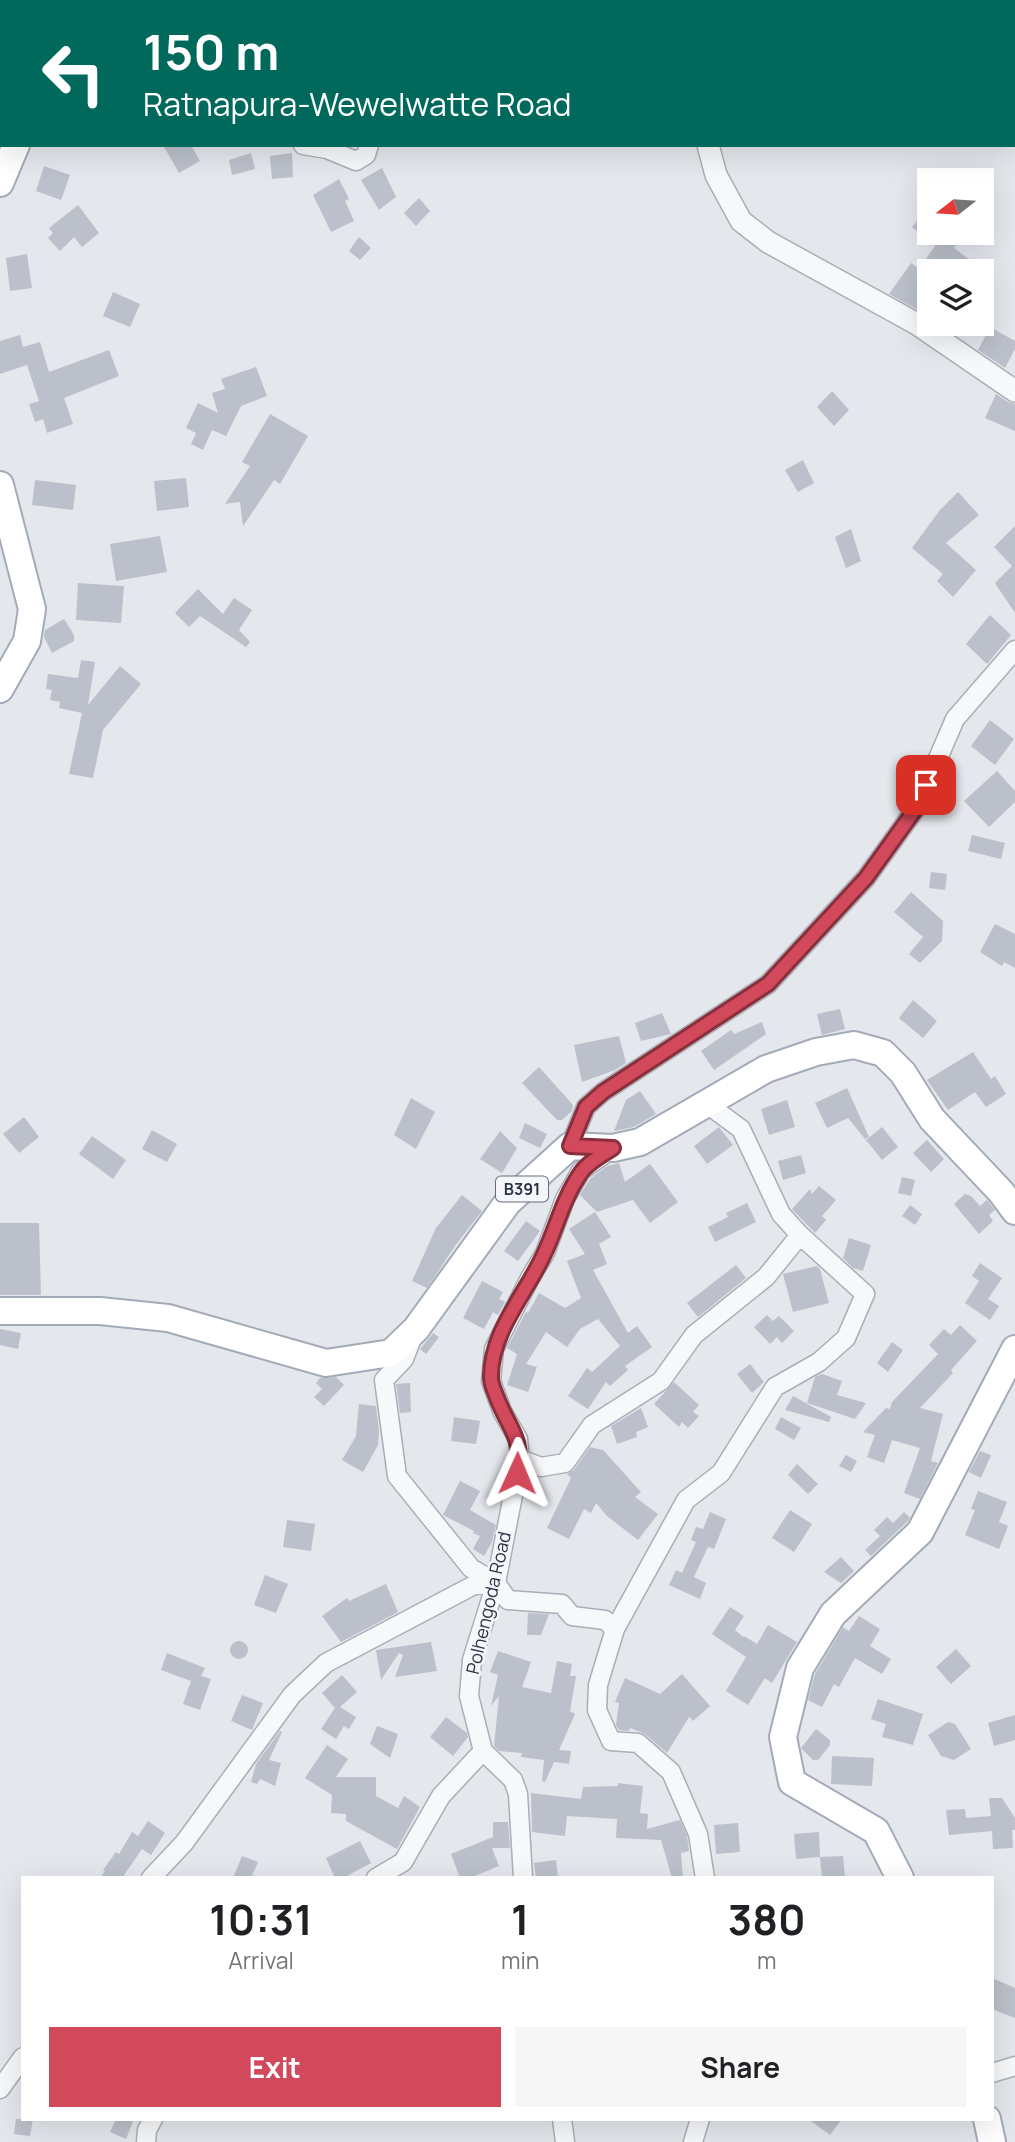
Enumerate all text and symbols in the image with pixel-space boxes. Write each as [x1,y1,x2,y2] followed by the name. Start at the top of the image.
[143,18,279,85] text: 150 m
[28,28,119,119] icon: left
[143,82,571,126] text: Ratnapura-Wewelwatte Road
[917,168,994,245] north arrow
[917,168,994,336] map controls
[917,259,994,336] button: layers
[896,755,956,815] pin
[907,766,945,804] icon: arrive
[496,1176,548,1202] road number: B391
[480,1436,554,1510] position arrow
[460,1529,516,1676] street label: Polhengoda Road
[209,1890,313,1948] text: 10:31
[511,1890,529,1948] text: 1
[728,1890,806,1948] text: 380
[228,1944,294,1976] text: Arrival
[501,1944,539,1976] text: min
[757,1944,776,1976] text: m
[49,2027,501,2107] button: Exit
[515,2027,966,2107] button: Share

